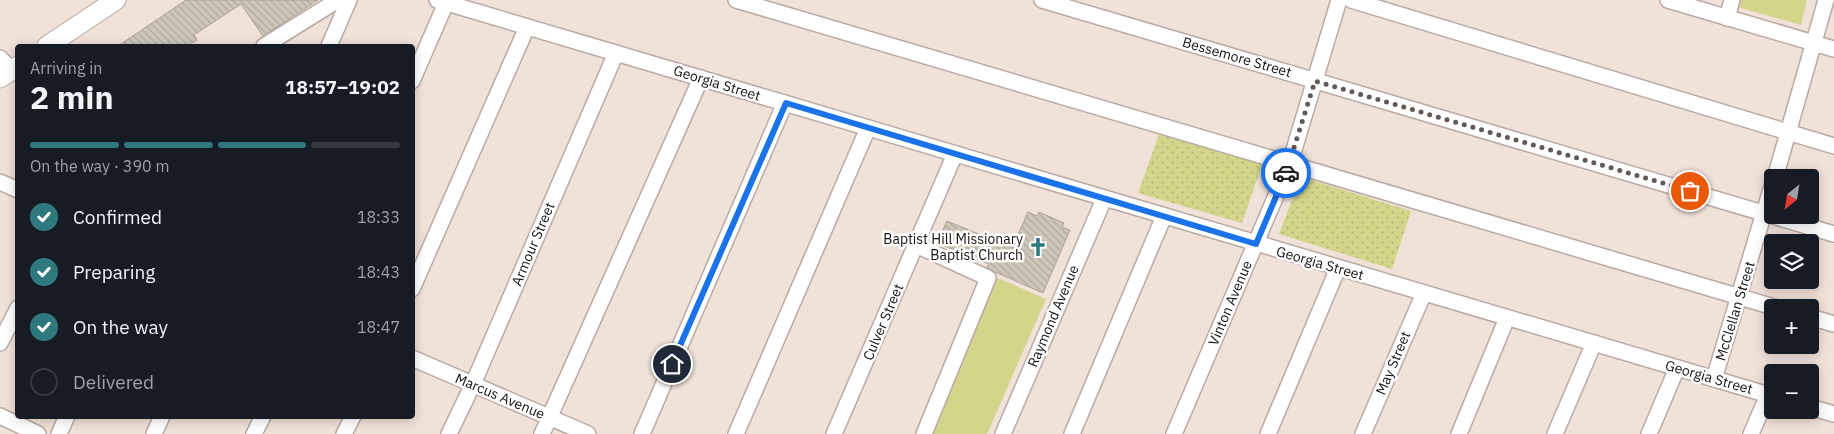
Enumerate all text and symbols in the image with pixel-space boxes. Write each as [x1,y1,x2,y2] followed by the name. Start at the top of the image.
[1180,33,1294,81] street label: Bessemore Street
[30,58,102,78] text: Arriving in
[671,61,763,105] street label: Georgia Street
[285,75,400,99] text: 18:57–19:02
[30,76,114,118] text: 2 min
[1261,148,1311,198] courier
[30,156,169,176] text: On the way · 390 m
[1272,159,1300,187] icon: car
[1764,169,1819,224] north arrow
[1764,169,1819,419] map controls
[1669,170,1711,212] pin
[1676,177,1704,205] icon: bag
[507,199,559,288] street label: Armour Street
[30,203,58,231] icon: check
[73,205,162,229] text: Confirmed
[357,207,400,227] text: 18:33
[883,230,1023,264] place label: Baptist Hill Missionary Baptist Church
[1764,234,1819,289] button: layers
[1027,236,1049,258] church icon: Baptist Hill Missionary Baptist Church
[1274,242,1366,284] street label: Georgia Street
[1204,257,1256,348] street label: Vinton Avenue
[30,258,58,286] icon: check
[1711,259,1759,363] street label: McClellan Street
[73,260,155,284] text: Preparing
[357,262,400,282] text: 18:43
[1023,262,1083,370] street label: Raymond Avenue
[859,281,907,363] street label: Culver Street
[1764,299,1819,354] button: +
[30,313,58,341] icon: check
[73,315,168,339] text: On the way
[357,317,400,337] text: 18:47
[1372,328,1414,398] street label: May Street
[651,343,693,385] pin
[658,350,686,378] icon: home
[1663,356,1755,398] street label: Georgia Street
[1764,364,1819,419] button: −
[452,369,548,423] street label: Marcus Avenue
[73,370,154,394] text: Delivered

